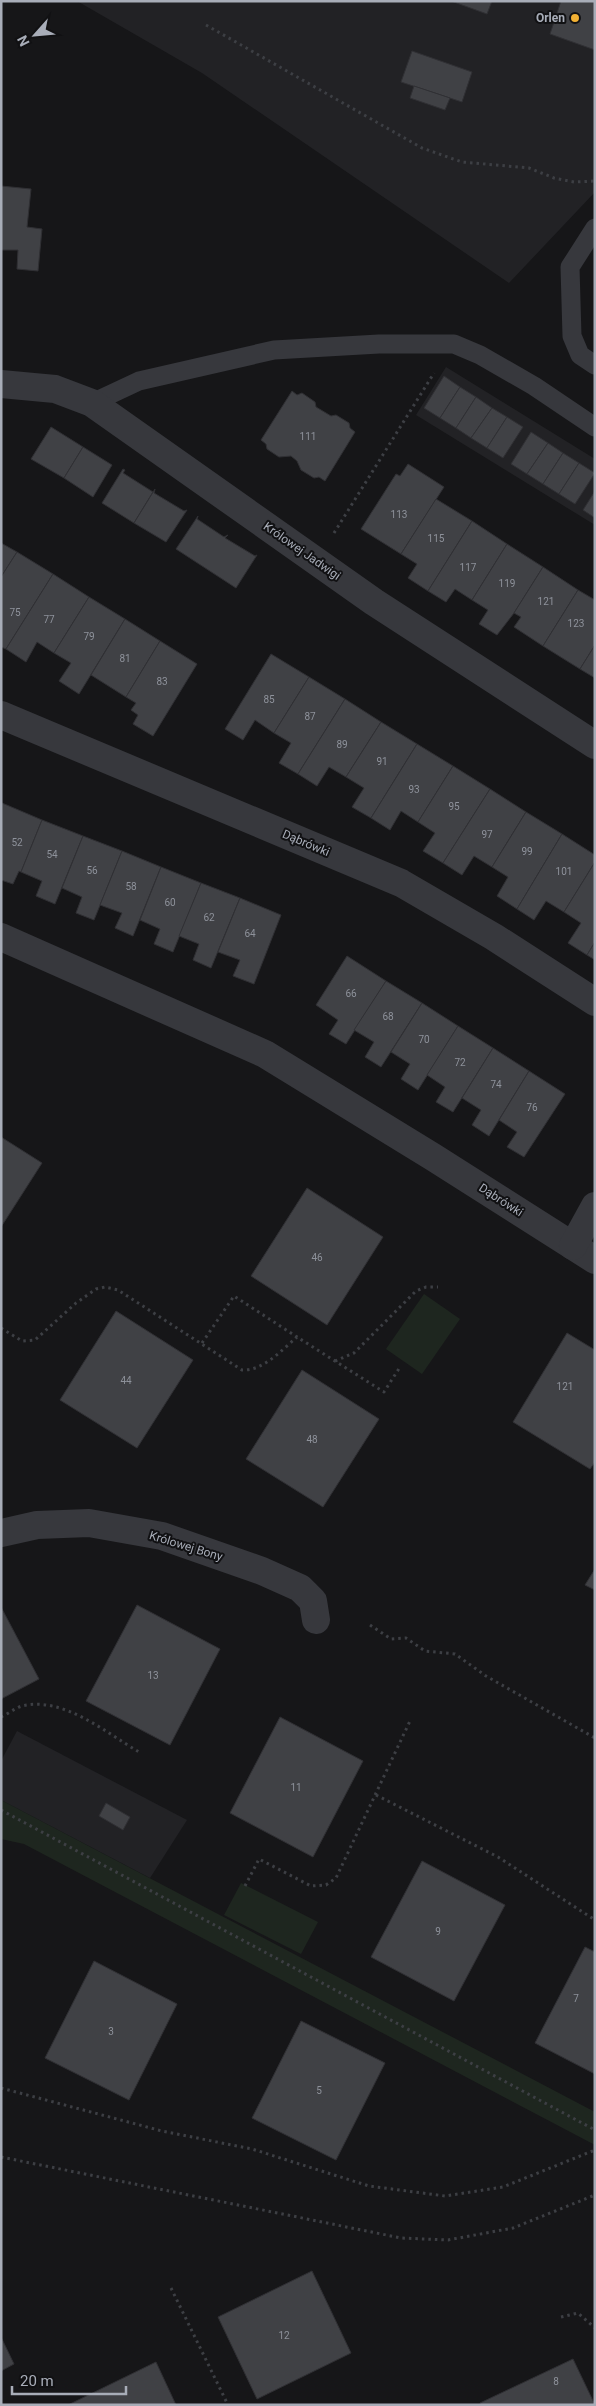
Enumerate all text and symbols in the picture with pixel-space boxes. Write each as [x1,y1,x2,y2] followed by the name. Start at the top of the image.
[10,10,60,60] north arrow
[536,11,565,25] place label: Orlen
[569,12,581,24] marker: Orlen
[14,33,33,49] text: N
[300,431,316,442] house number: 111
[391,509,407,520] house number: 113
[261,519,343,583] street label: Królowej Jadwigi
[428,533,445,544] house number: 115
[460,562,477,573] house number: 117
[499,578,515,589] house number: 119
[538,596,554,607] house number: 121
[9,607,21,618] house number: 75
[43,614,55,625] house number: 77
[568,618,584,629] house number: 123
[83,631,95,642] house number: 79
[119,653,131,664] house number: 81
[156,676,168,687] house number: 83
[263,694,275,705] house number: 85
[304,711,316,722] house number: 87
[336,739,348,750] house number: 89
[376,756,388,767] house number: 91
[408,784,420,795] house number: 93
[448,801,460,812] house number: 95
[280,827,332,859] street label: Dąbrówki
[481,829,493,840] house number: 97
[11,837,23,848] house number: 52
[521,846,533,857] house number: 99
[46,849,58,860] house number: 54
[86,865,98,876] house number: 56
[556,866,572,877] house number: 101
[125,881,137,892] house number: 58
[164,897,176,908] house number: 60
[203,912,215,923] house number: 62
[244,928,256,939] house number: 64
[345,988,357,999] house number: 66
[382,1011,394,1022] house number: 68
[418,1034,430,1045] house number: 70
[454,1057,466,1068] house number: 72
[490,1079,502,1090] house number: 74
[526,1102,538,1113] house number: 76
[476,1181,526,1220] street label: Dąbrówki
[311,1252,323,1263] house number: 46
[120,1375,132,1386] house number: 44
[557,1381,573,1392] house number: 121
[306,1434,318,1445] house number: 48
[148,1528,225,1564] street label: Królowej Bony
[147,1670,159,1681] house number: 13
[290,1782,302,1793] house number: 11
[435,1926,441,1937] house number: 9
[573,1993,579,2004] house number: 7
[108,2026,114,2037] house number: 3
[316,2085,322,2096] house number: 5
[278,2330,290,2341] house number: 12
[12,2364,126,2396] scale bar
[20,2372,54,2390] text: 20 m
[553,2376,559,2387] house number: 8

